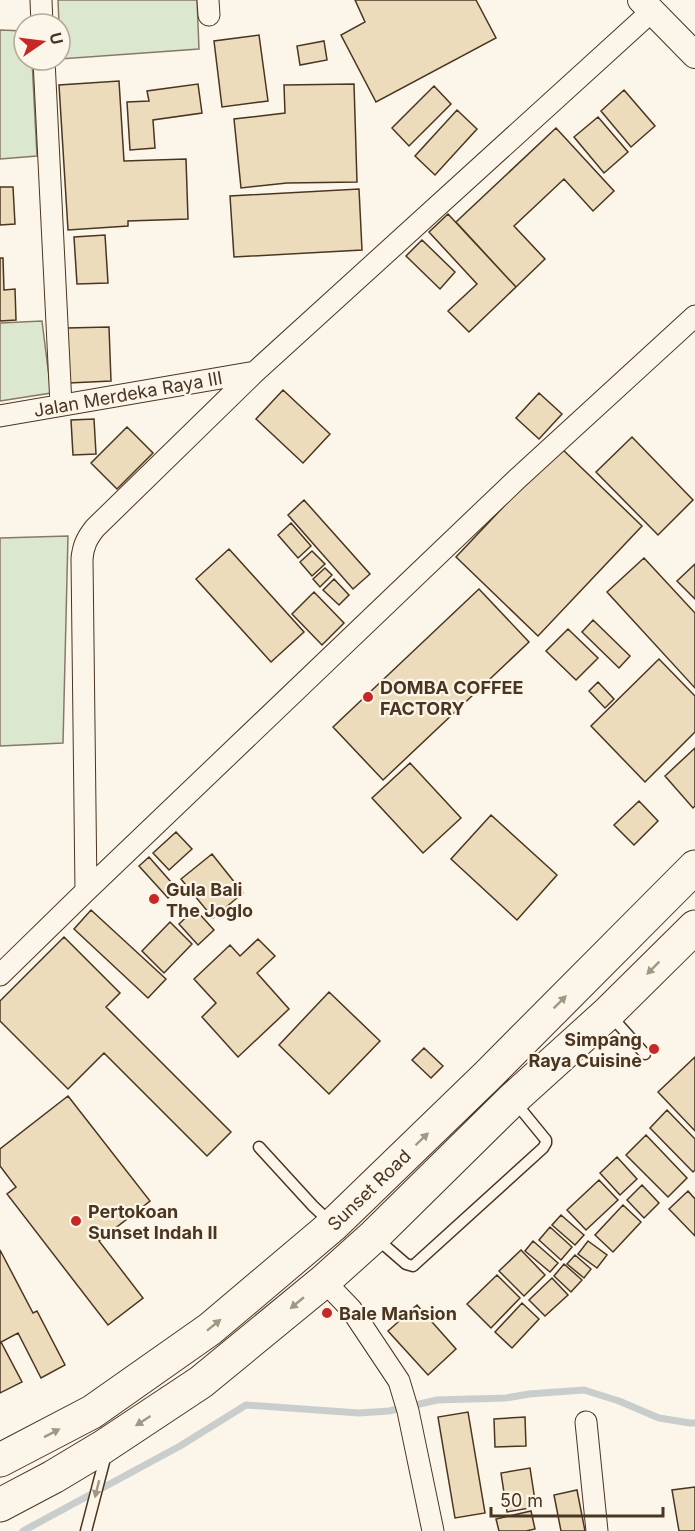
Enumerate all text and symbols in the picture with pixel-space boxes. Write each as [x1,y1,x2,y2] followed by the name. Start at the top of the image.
[12,12,72,72] north arrow
[45,30,68,46] text: U
[32,367,224,421] street label: Jalan Merdeka Raya III
[380,677,523,719] place label: DOMBA COFFEE FACTORY
[361,690,375,704] marker: DOMBA COFFEE FACTORY
[166,879,253,921] place label: Gula Bali The Joglo
[147,892,161,906] marker: Gula Bali The Joglo
[646,961,661,975] one-way arrow
[553,995,567,1009] one-way arrow
[528,1029,642,1071] place label: Simpang Raya Cuisine
[647,1042,661,1056] marker: Simpang Raya Cuisine
[414,1133,428,1147] one-way arrow
[323,1145,415,1235] street label: Sunset Road
[88,1201,218,1243] place label: Pertokoan Sunset Indah II
[69,1214,83,1228] marker: Pertokoan Sunset Indah II
[290,1296,305,1309] one-way arrow
[339,1303,457,1324] place label: Bale Mansion
[320,1306,334,1320] marker: Bale Mansion
[206,1319,222,1332] one-way arrow
[135,1415,151,1427] one-way arrow
[44,1428,61,1438] one-way arrow
[91,1480,101,1499] one-way arrow
[491,1480,664,1518] scale bar
[500,1490,543,1511] text: 50 m

